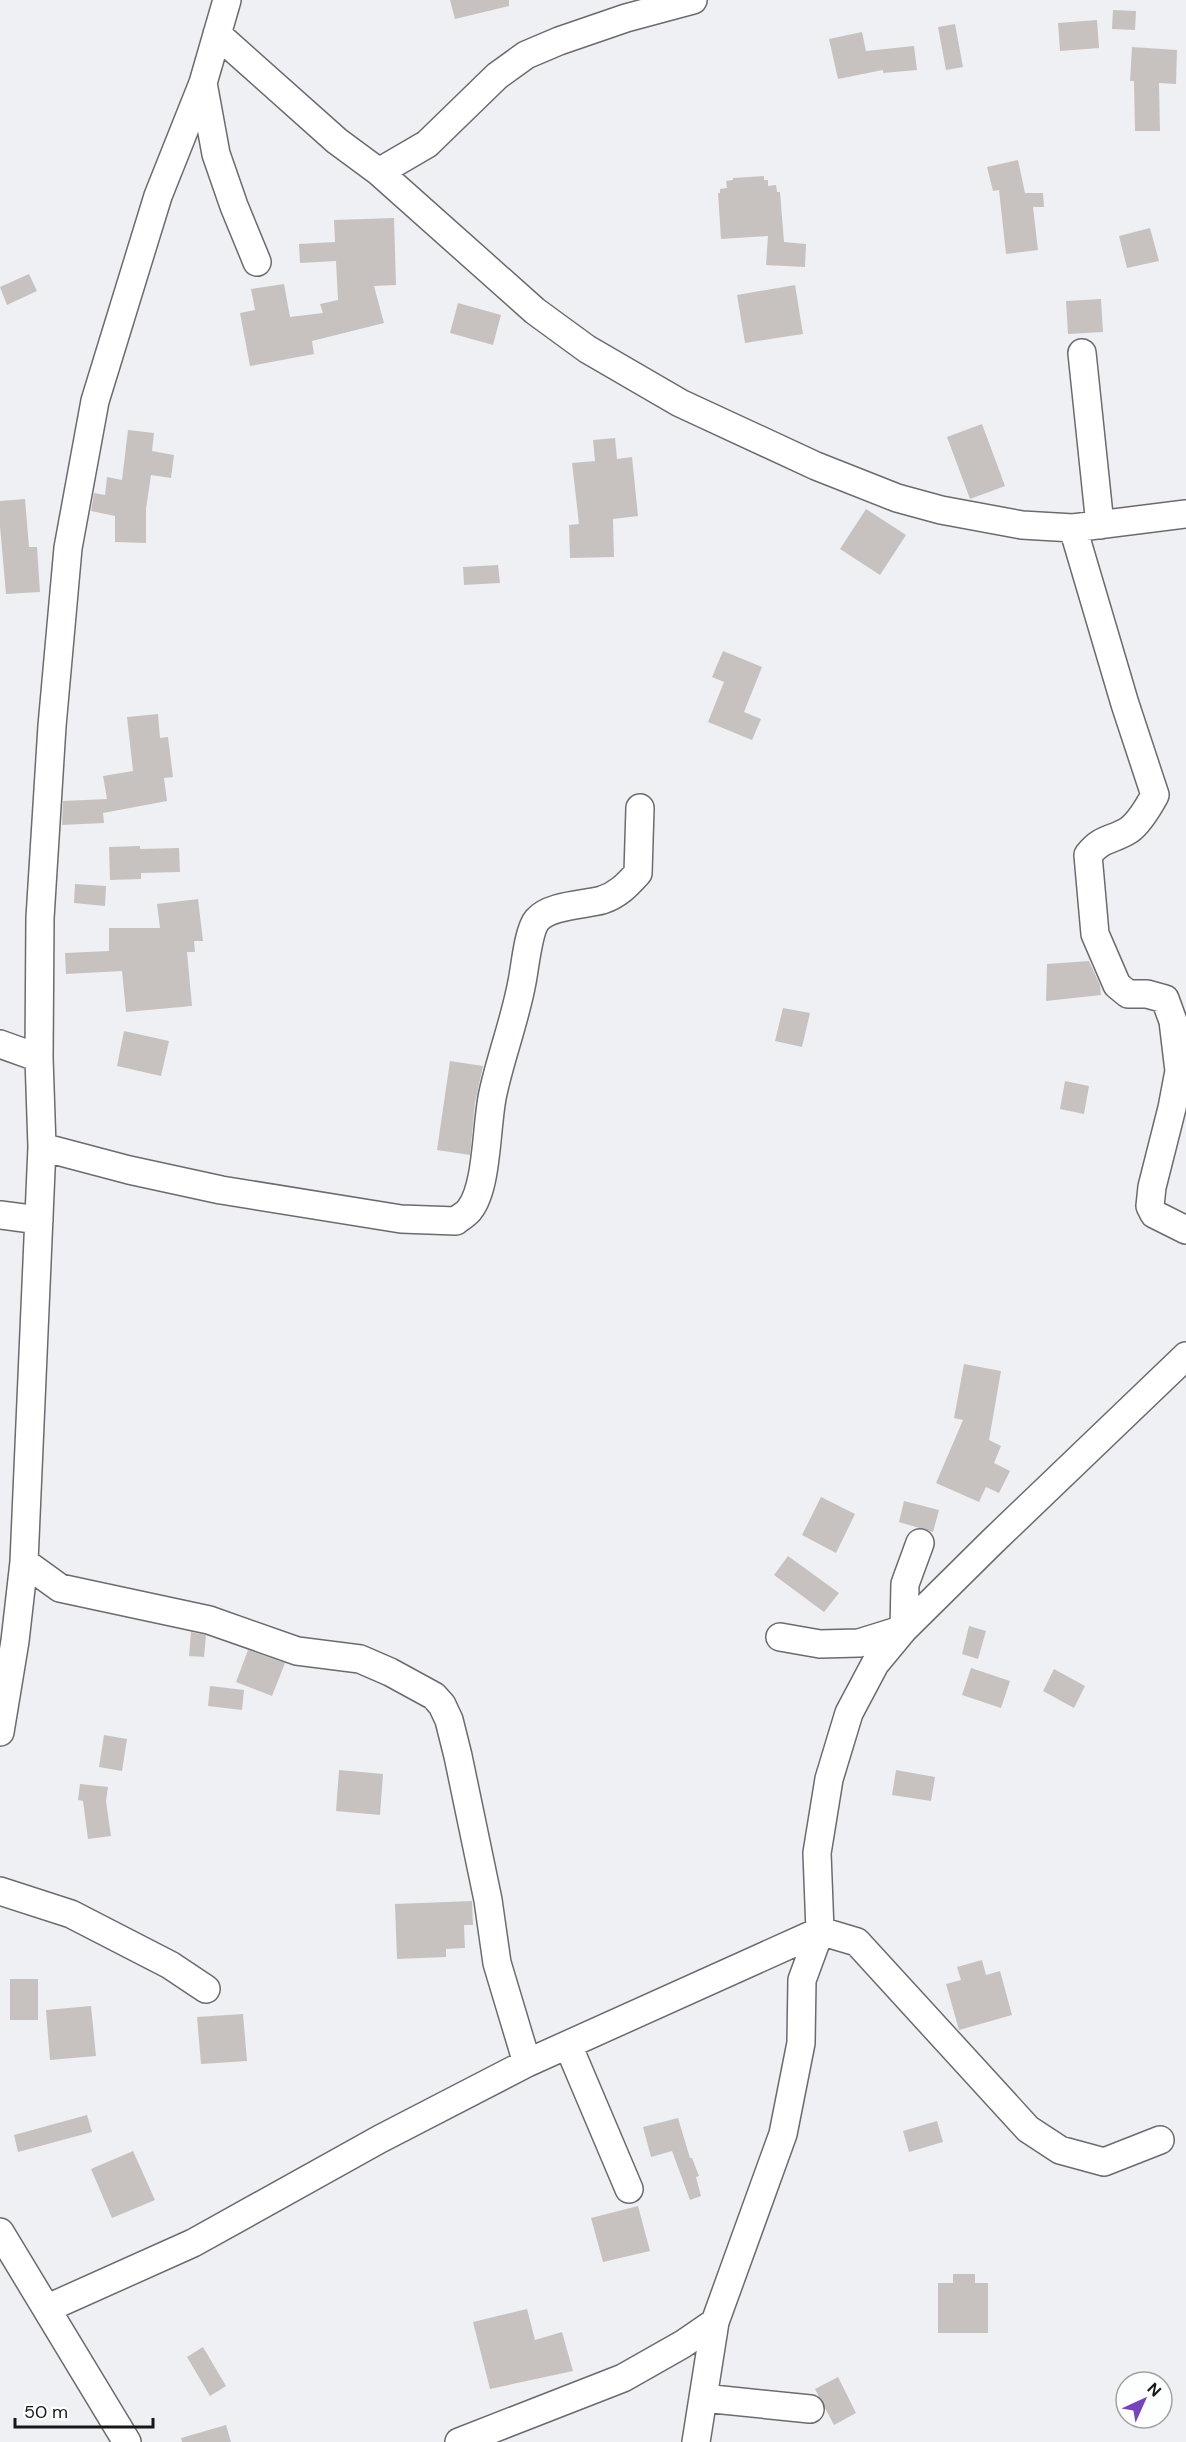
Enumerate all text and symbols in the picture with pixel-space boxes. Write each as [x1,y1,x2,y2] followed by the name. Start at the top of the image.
[1114,2370,1174,2430] north arrow
[1143,2378,1166,2401] text: N
[15,2391,153,2429] scale bar
[24,2400,68,2424] text: 50 m

